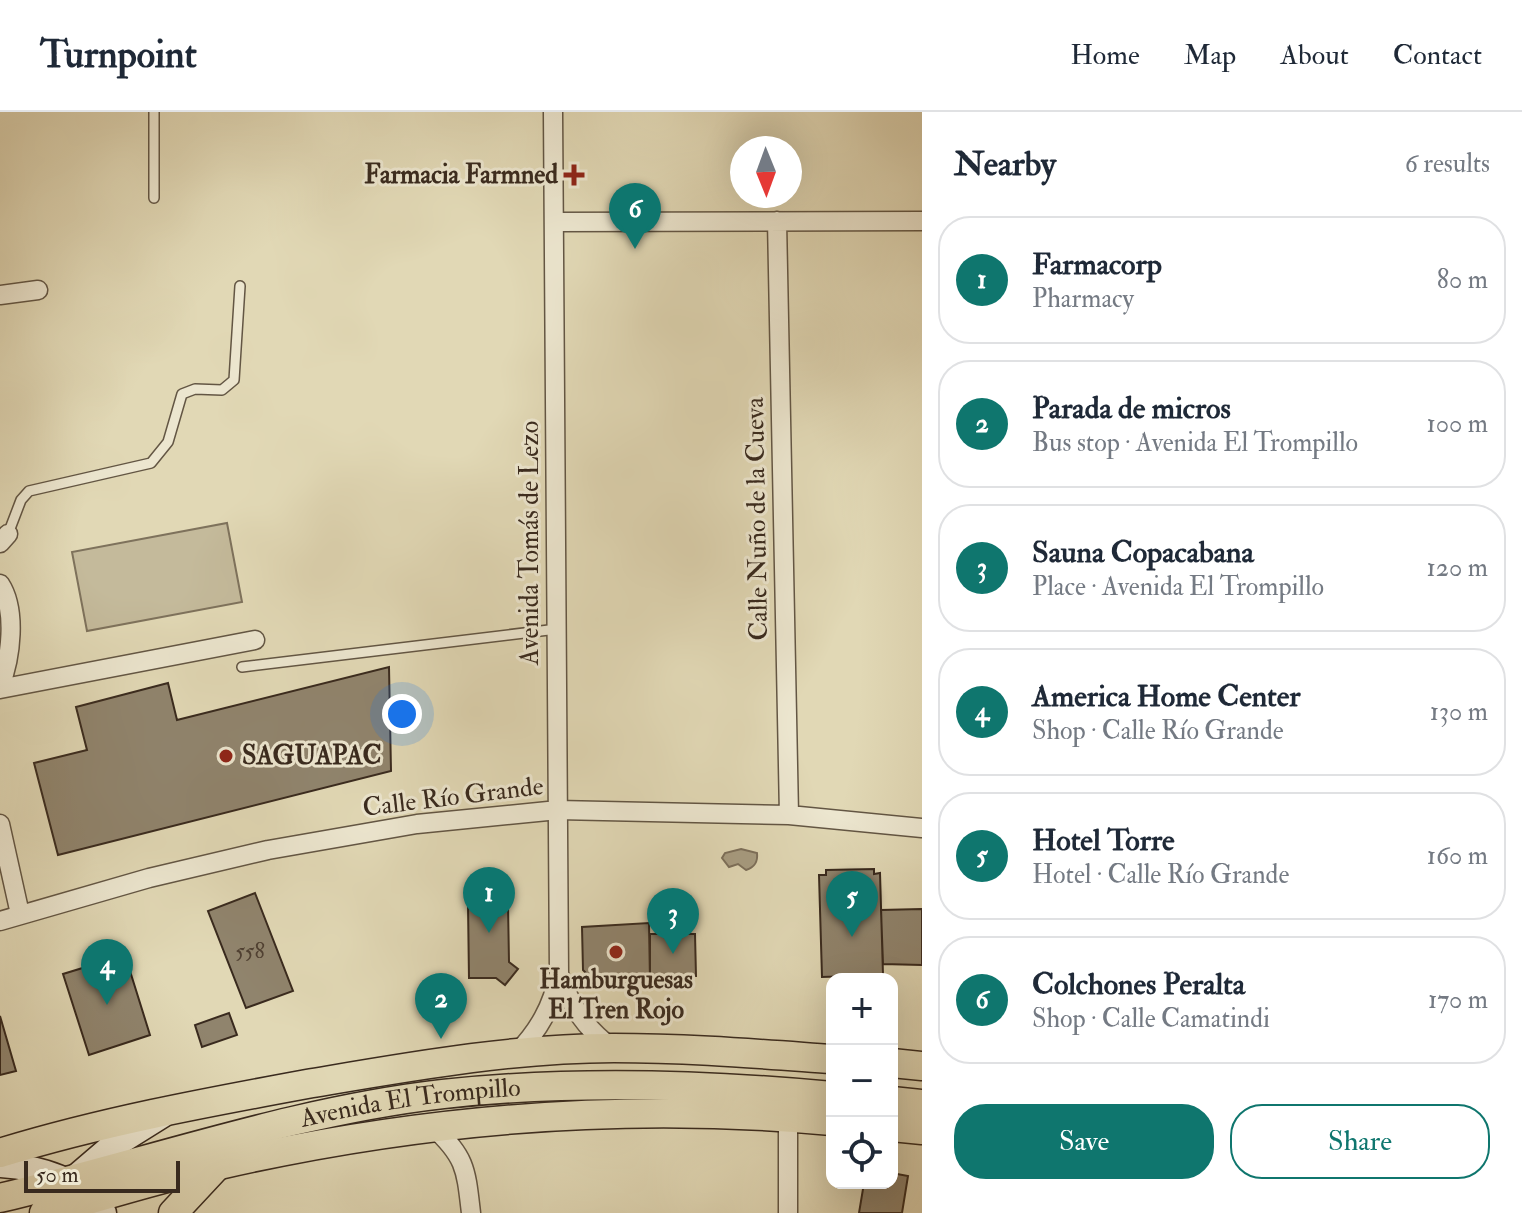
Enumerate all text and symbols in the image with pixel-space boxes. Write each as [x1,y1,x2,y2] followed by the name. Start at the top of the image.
[40,31,197,79] text: Turnpoint
[1070,38,1140,73] text: Home
[1184,38,1236,73] text: Map
[1280,38,1349,73] text: About
[1393,38,1482,73] text: Contact
[730,136,802,208] north arrow
[954,143,1056,186] text: Nearby
[1405,148,1490,180] text: 6 results
[364,159,558,191] place label: Farmacia Farmned
[565,166,583,184] marker: Farmacia Farmned
[609,183,661,249] pin: 6
[1032,246,1162,283] text: Farmacorp
[977,264,987,296] text: 1
[1437,264,1488,296] text: 80 m
[1032,283,1134,315] text: Pharmacy
[1032,390,1231,427] text: Parada de micros
[739,397,775,641] street label: Calle Nuño de la Cueva
[975,408,989,440] text: 2
[1427,408,1488,440] text: 100 m
[514,421,546,666] street label: Avenida Tomás de Lezo
[1032,427,1358,459] text: Bus stop · Avenida El Trompillo
[1032,534,1254,571] text: Sauna Copacabana
[977,552,987,584] text: 3
[1427,552,1488,584] text: 120 m
[1032,571,1324,603] text: Place · Avenida El Trompillo
[1032,678,1300,715] text: America Home Center
[382,694,422,734] your location
[975,696,989,728] text: 4
[1430,696,1488,728] text: 130 m
[1032,715,1284,747] text: Shop · Calle Río Grande
[242,740,382,772] place label: SAGUAPAC
[217,747,235,765] marker: SAGUAPAC
[361,770,545,824] street label: Calle Río Grande
[1032,822,1175,859] text: Hotel Torre
[976,840,988,872] text: 5
[1427,840,1488,872] text: 160 m
[1032,859,1289,891] text: Hotel · Calle Río Grande
[463,867,515,933] pin: 1
[826,871,878,937] pin: 5
[647,888,699,954] pin: 3
[235,937,265,965] house number: 558
[81,939,133,1005] pin: 4
[607,943,625,961] marker: Hamburguesas El Tren Rojo
[539,964,693,1026] place label: Hamburguesas El Tren Rojo
[1032,966,1245,1003] text: Colchones Peralta
[415,973,467,1039] pin: 2
[826,973,898,1189] map controls
[826,973,898,1045] button: +
[975,984,989,1016] text: 6
[1428,984,1488,1016] text: 170 m
[1032,1003,1270,1035] text: Shop · Calle Camatindi
[826,1045,898,1117] button: −
[296,1072,521,1135] street label: Avenida El Trompillo
[954,1104,1214,1179] button: Save
[1230,1104,1490,1179] button: Share
[826,1117,898,1189] button: locate
[24,1157,180,1193] scale bar
[36,1161,78,1189] text: 50 m

